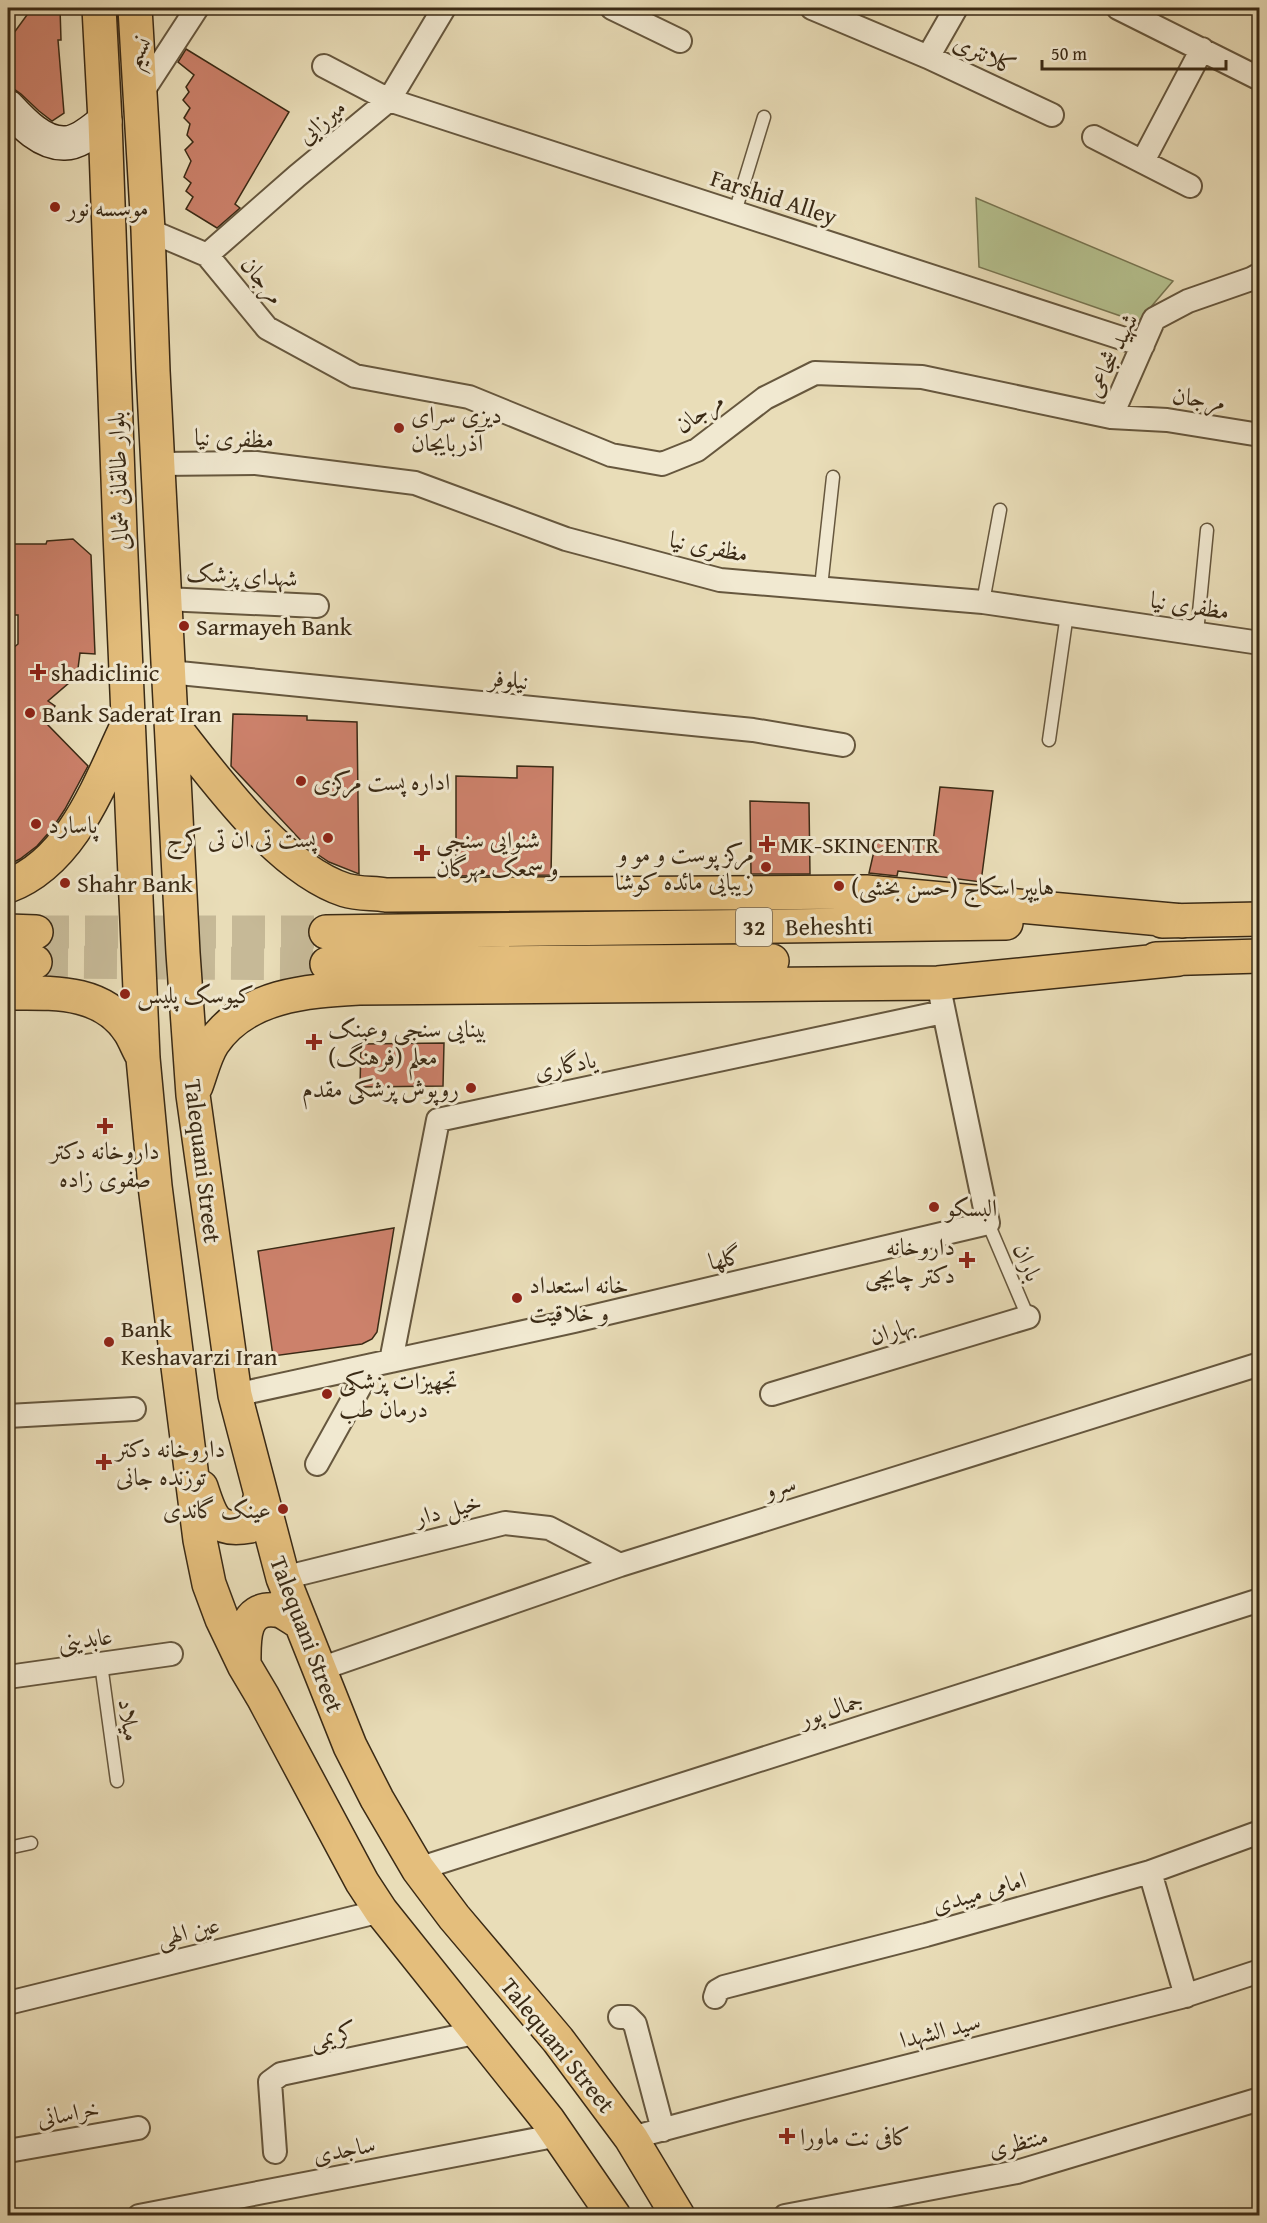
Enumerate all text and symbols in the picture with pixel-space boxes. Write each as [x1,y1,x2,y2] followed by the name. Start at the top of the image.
[948,24,1022,84] street label: کلانتری
[114,29,166,77] street label: نسیم
[1042,33,1226,71] scale bar
[1051,40,1087,67] text: 50 m
[289,90,353,152] street label: میرزایی
[706,160,842,234] street label: Farshid Alley
[65,190,149,225] place label: موسسه نور
[48,200,62,214] marker: موسسه نور
[233,248,293,312] street label: مرجان
[1076,307,1146,403] street label: شهید شجاعی
[1170,377,1228,419] street label: مرجان
[667,382,731,442] street label: مرجان
[411,397,502,460] place label: دیزی سرای آذربایجان
[98,411,138,551] street label: بلوار طالقانی شمالی
[194,419,274,457] street label: مظفری نیا
[392,421,406,435] marker: دیزی سرای آذربایجان
[667,521,751,571] street label: مظفری نیا
[185,555,299,595] street label: شهدای پزشک
[1148,581,1232,629] street label: مظفری نیا
[196,609,353,644] place label: Sarmayeh Bank
[177,619,191,633] marker: Sarmayeh Bank
[51,655,160,690] place label: shadiclinic
[484,659,531,698] street label: نیلوفر
[29,663,47,681] marker: shadiclinic
[42,696,222,731] place label: Bank Saderat Iran
[23,706,37,720] marker: Bank Saderat Iran
[313,764,450,799] place label: اداره پست مرکزی
[294,774,308,788] marker: اداره پست مرکزی
[48,807,99,842] place label: پاسارد
[29,817,43,831] marker: پاسارد
[166,821,318,860] place label: پست تی ان تی کرج
[436,822,559,885] place label: شنوایی سنجی و سمعک مهرگان
[780,827,939,862] place label: MK-SKINCENTR
[321,831,335,845] marker: پست تی ان تی کرج
[758,835,776,853] marker: MK-SKINCENTR
[615,836,754,899] place label: مرکز پوست و مو و زیبایی مائده کوشا
[413,844,431,862] marker: شنوایی سنجی و سمعک مهرگان
[759,860,773,874] marker: مرکز پوست و مو و زیبایی مائده کوشا
[77,866,194,901] place label: Shahr Bank
[851,869,1054,908] place label: هایپر اسکاج (حسن بخشی)
[58,876,72,890] marker: Shahr Bank
[832,879,846,893] marker: هایپر اسکاج (حسن بخشی)
[736,908,772,946] road number: 32
[785,908,873,944] street label: Beheshti
[137,977,254,1012] place label: کیوسک پلیس
[118,987,132,1001] marker: کیوسک پلیس
[328,1011,487,1081] place label: بینایی سنجی وعینک معلم (فرهنگ)
[305,1033,323,1051] marker: بینایی سنجی وعینک معلم (فرهنگ)
[531,1041,601,1089] street label: یادگاری
[302,1071,459,1110] place label: روپوش پزشکی مقدم
[176,1077,230,1246] street label: Talequani Street
[464,1081,478,1095] marker: روپوش پزشکی مقدم
[98,1119,112,1133] marker: داروخانه دکتر صفوی زاده
[47,1133,160,1196] place label: داروخانه دکتر صفوی زاده
[944,1190,997,1225] place label: البسکو
[927,1200,941,1214] marker: البسکو
[865,1229,955,1292] place label: داروخانه دکتر چایچی
[705,1237,745,1279] street label: گلها
[1004,1237,1052,1287] street label: باران
[960,1253,974,1267] marker: داروخانه دکتر چایچی
[529,1267,629,1330] place label: خانه استعداد و خلاقیت
[510,1291,524,1305] marker: خانه استعداد و خلاقیت
[865,1306,919,1354] street label: بهاران
[121,1311,278,1374] place label: Bank Keshavarzi Iran
[102,1335,116,1349] marker: Bank Keshavarzi Iran
[339,1363,458,1426] place label: تجهیزات پزشکی درمان طب
[320,1387,334,1401] marker: تجهیزات پزشکی درمان طب
[113,1431,225,1494] place label: داروخانه دکتر توزنده جانی
[97,1455,111,1469] marker: داروخانه دکتر توزنده جانی
[757,1465,800,1508] street label: سرو
[409,1484,485,1535] street label: خیل دار
[163,1492,271,1527] place label: عینک گاندی
[276,1502,290,1516] marker: عینک گاندی
[261,1551,353,1718] street label: Talequani Street
[55,1618,115,1660] street label: عابدینی
[793,1682,867,1736] street label: جمال پور
[110,1696,150,1744] street label: میلاد
[928,1862,1030,1922] street label: امامی میبدی
[153,1906,223,1956] street label: عین الهی
[492,1970,624,2121] street label: Talequani Street
[896,2003,984,2057] street label: سید الشهدا
[306,2013,360,2057] street label: کریمی
[34,2090,102,2136] street label: خراسانی
[984,2118,1052,2166] street label: منتظری
[800,2119,911,2154] place label: کافی نت ماورا
[310,2126,378,2172] street label: ساجدی
[778,2127,796,2145] marker: کافی نت ماورا

